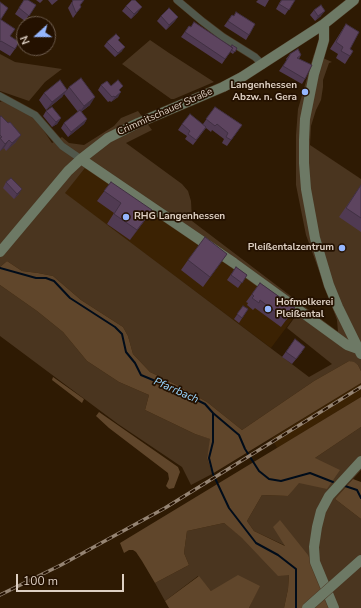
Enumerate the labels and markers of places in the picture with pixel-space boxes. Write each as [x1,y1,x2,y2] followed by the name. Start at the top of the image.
[230,80,297,104] place label: Langenhessen Abzw. n. Gera
[300,87,310,97] marker: Langenhessen Abzw. n. Gera
[134,211,225,223] place label: RHG Langenhessen
[121,212,131,222] marker: RHG Langenhessen
[248,242,334,254] place label: Pleißentalzentrum
[337,243,347,253] marker: Pleißentalzentrum
[276,297,333,320] place label: Hofmolkerei Pleißental
[263,304,273,314] marker: Hofmolkerei Pleißental

